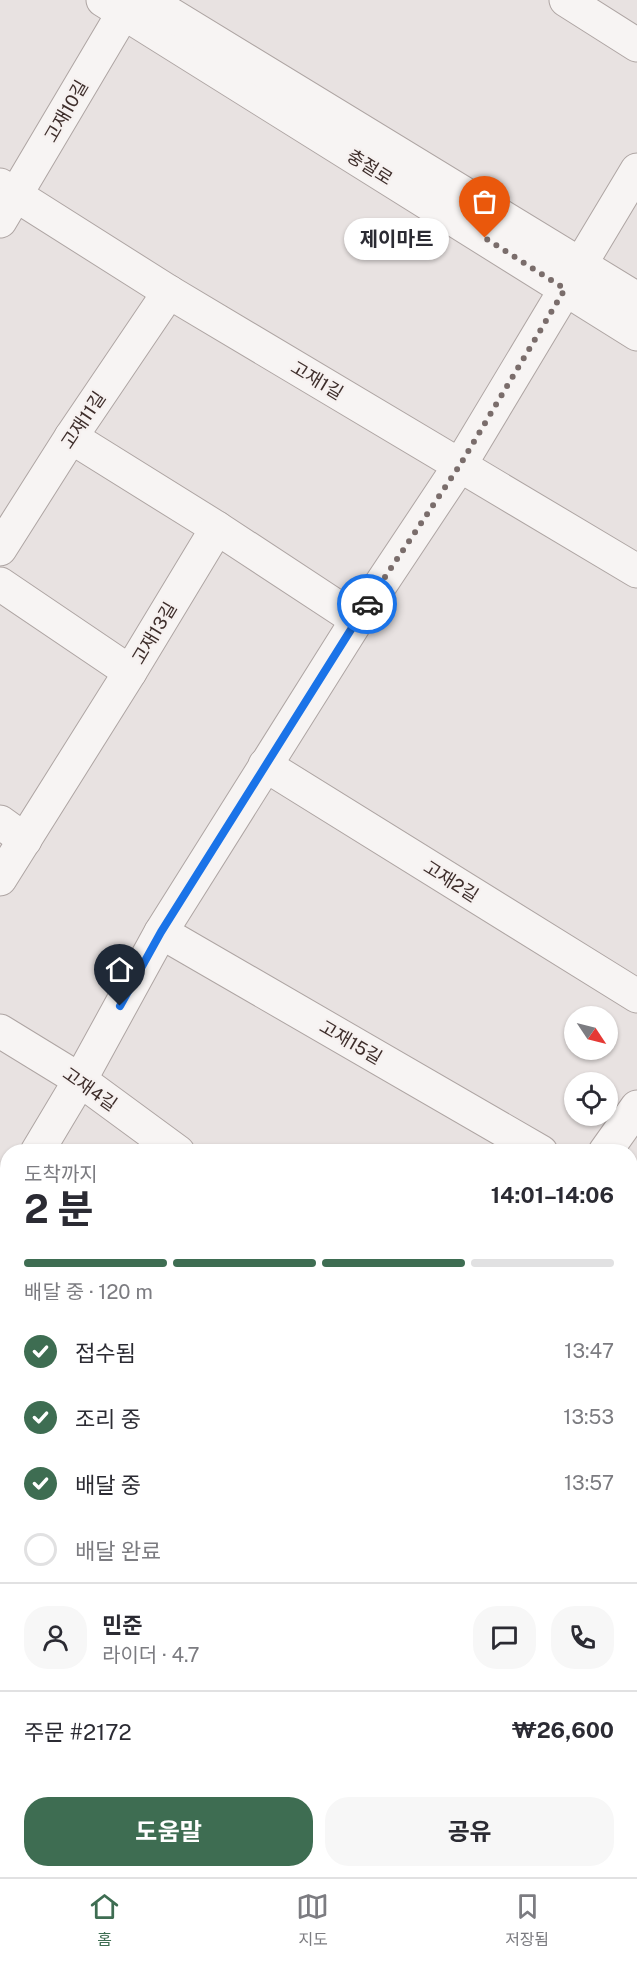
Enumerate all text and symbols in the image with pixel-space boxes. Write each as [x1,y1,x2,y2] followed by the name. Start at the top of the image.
[40,76,92,146] street label: 고재10길
[343,145,397,189] street label: 충절로
[459,176,510,238] pin
[468,185,501,218] icon: bag
[344,217,449,259] callout: 제이마트
[360,227,433,251] text: 제이마트
[287,356,347,404] street label: 고재1길
[56,387,110,453] street label: 고재11길
[337,574,397,634] courier
[351,588,384,621] icon: car
[127,598,181,668] street label: 고재13길
[420,856,482,906] street label: 고재2길
[94,944,145,1006] pin
[103,953,136,986] icon: home
[564,1006,618,1060] north arrow
[564,1006,618,1126] map controls
[316,1016,386,1068] street label: 고재15길
[59,1063,121,1115] street label: 고재4길
[564,1072,618,1126] button: locate
[24,1162,98,1186] text: 도착까지
[491,1182,614,1208] text: 14:01–14:06
[24,1186,93,1232] text: 2 분
[24,1280,153,1304] text: 배달 중 · 120 m
[24,1335,57,1368] icon: check
[564,1339,614,1363] text: 13:47
[75,1340,136,1366] text: 접수됨
[24,1401,57,1434] icon: check
[563,1405,614,1429] text: 13:53
[75,1406,141,1432] text: 조리 중
[24,1467,57,1500] icon: check
[564,1471,614,1495] text: 13:57
[75,1472,141,1498] text: 배달 중
[75,1538,161,1564] text: 배달 완료
[24,1606,87,1669] button: person
[473,1606,536,1669] button: chat
[551,1606,614,1669] button: phone
[102,1612,142,1638] text: 민준
[102,1643,199,1667] text: 라이더 · 4.7
[512,1717,614,1743] text: ₩26,600
[24,1719,132,1745] text: 주문 #2172
[24,1797,313,1866] button: 도움말
[325,1797,614,1866] button: 공유
[88,1890,121,1950] tab: 홈
[296,1890,329,1950] tab: 지도
[505,1890,549,1950] tab: 저장됨

